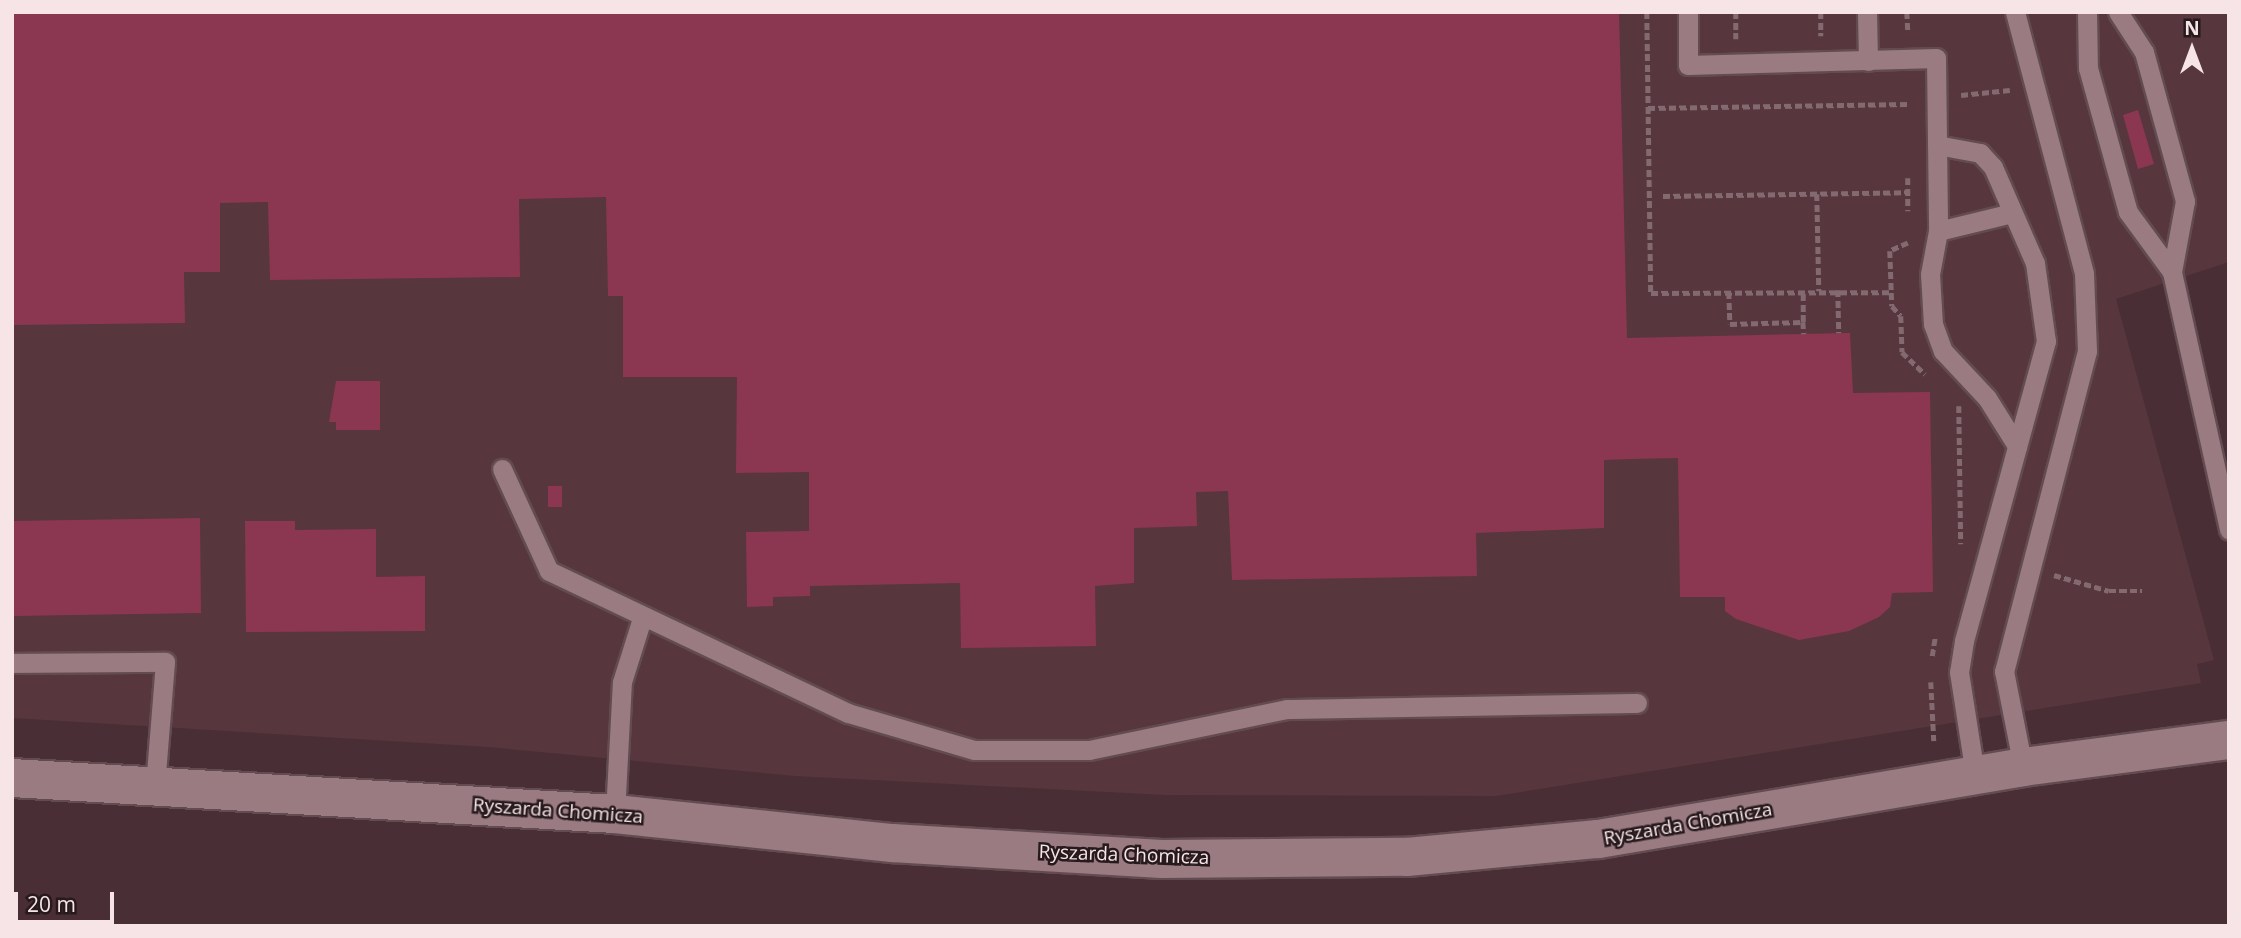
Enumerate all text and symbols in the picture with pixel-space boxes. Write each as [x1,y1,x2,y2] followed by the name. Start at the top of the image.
[2157,14,2227,84] north arrow
[2184,15,2200,41] text: N
[472,794,644,828] street label: Ryszarda Chomicza
[1602,798,1774,850] street label: Ryszarda Chomicza
[1038,841,1210,869] street label: Ryszarda Chomicza
[18,878,117,922] scale bar
[27,890,76,918] text: 20 m

